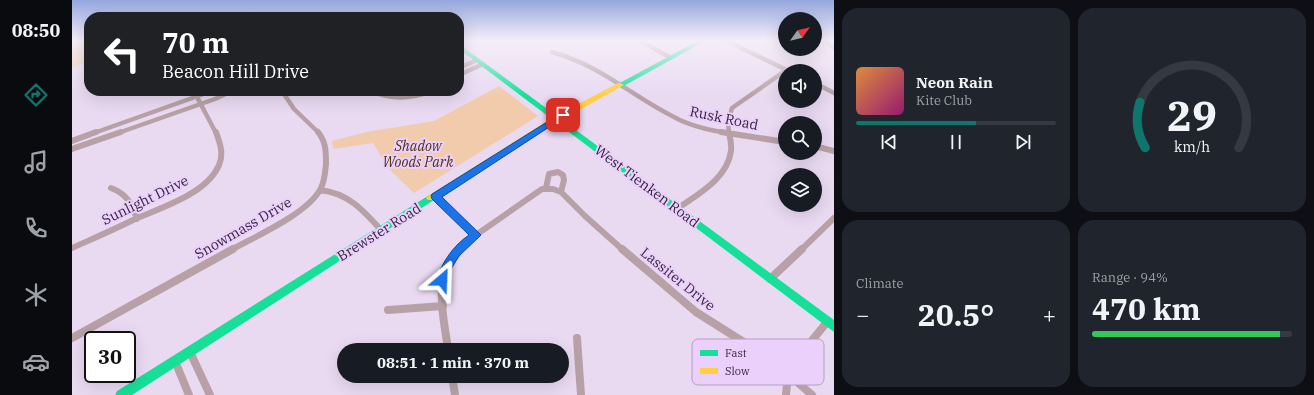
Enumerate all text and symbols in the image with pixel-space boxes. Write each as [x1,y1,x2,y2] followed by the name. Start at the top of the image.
[778,12,822,56] north arrow
[778,12,822,212] map controls
[12,19,60,42] text: 08:50
[162,24,229,61] text: 70 m
[96,28,148,80] icon: left
[162,60,309,83] text: Beacon Hill Drive
[778,64,822,108] button: sound
[916,73,993,92] text: Neon Rain
[22,81,50,109] icon: directions
[1167,88,1217,142] text: 29
[916,92,972,109] text: Kite Club
[546,98,580,132] pin
[688,102,760,134] street label: Rusk Road
[552,104,574,126] icon: arrive
[778,116,822,160] button: search
[878,131,900,153] icon: previous
[945,131,967,153] icon: pause
[1012,131,1034,153] icon: next
[1174,136,1210,155] text: km/h
[383,137,454,171] park label: Shadow Woods Park
[591,141,703,232] street label: West Tienken Road
[22,148,50,176] icon: music
[778,168,822,212] button: layers
[99,171,191,229] street label: Sunlight Drive
[191,193,295,263] street label: Snowmass Drive
[334,199,425,265] street label: Brewster Road
[22,214,50,242] icon: phone
[637,243,719,315] street label: Lassiter Drive
[421,259,463,301] position arrow
[1092,269,1168,286] text: Range · 94%
[856,275,903,292] text: Climate
[22,281,50,309] icon: climate
[1092,289,1201,328] text: 470 km
[918,295,994,334] text: 20.5°
[856,300,869,329] text: −
[1043,300,1056,329] text: +
[84,331,136,383] speed limit sign: 30
[692,339,824,385] legend
[725,346,747,360] text: Fast
[22,348,50,376] icon: car
[377,353,529,372] text: 08:51 · 1 min · 370 m
[725,364,750,378] text: Slow

